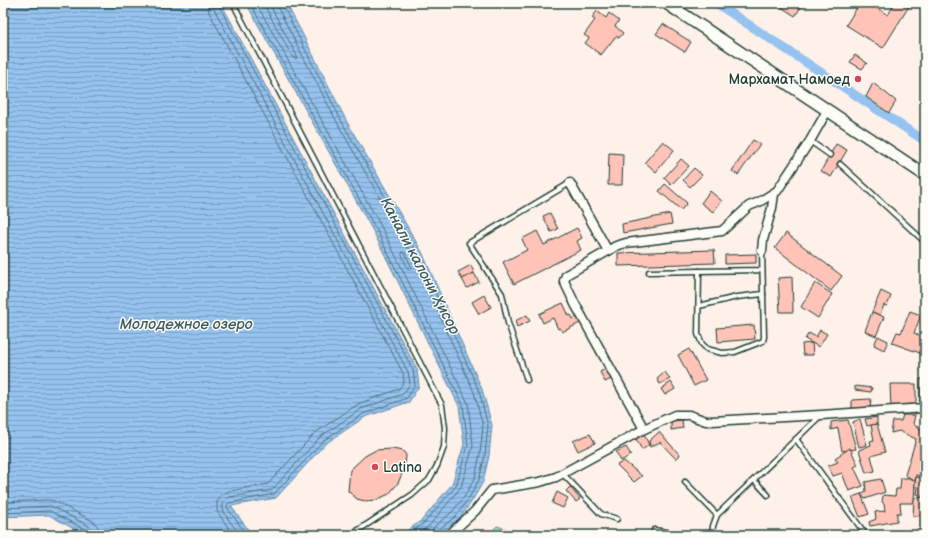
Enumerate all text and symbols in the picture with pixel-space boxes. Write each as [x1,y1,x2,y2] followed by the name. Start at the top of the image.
[729,71,850,88] place label: Мархамат Намоед
[853,74,863,84] marker: Мархамат Намоед
[376,194,464,338] water label: Канали калони Ҳисор
[119,315,253,334] water label: Молодежное озеро
[383,459,422,476] place label: Latina
[370,462,380,472] marker: Latina

